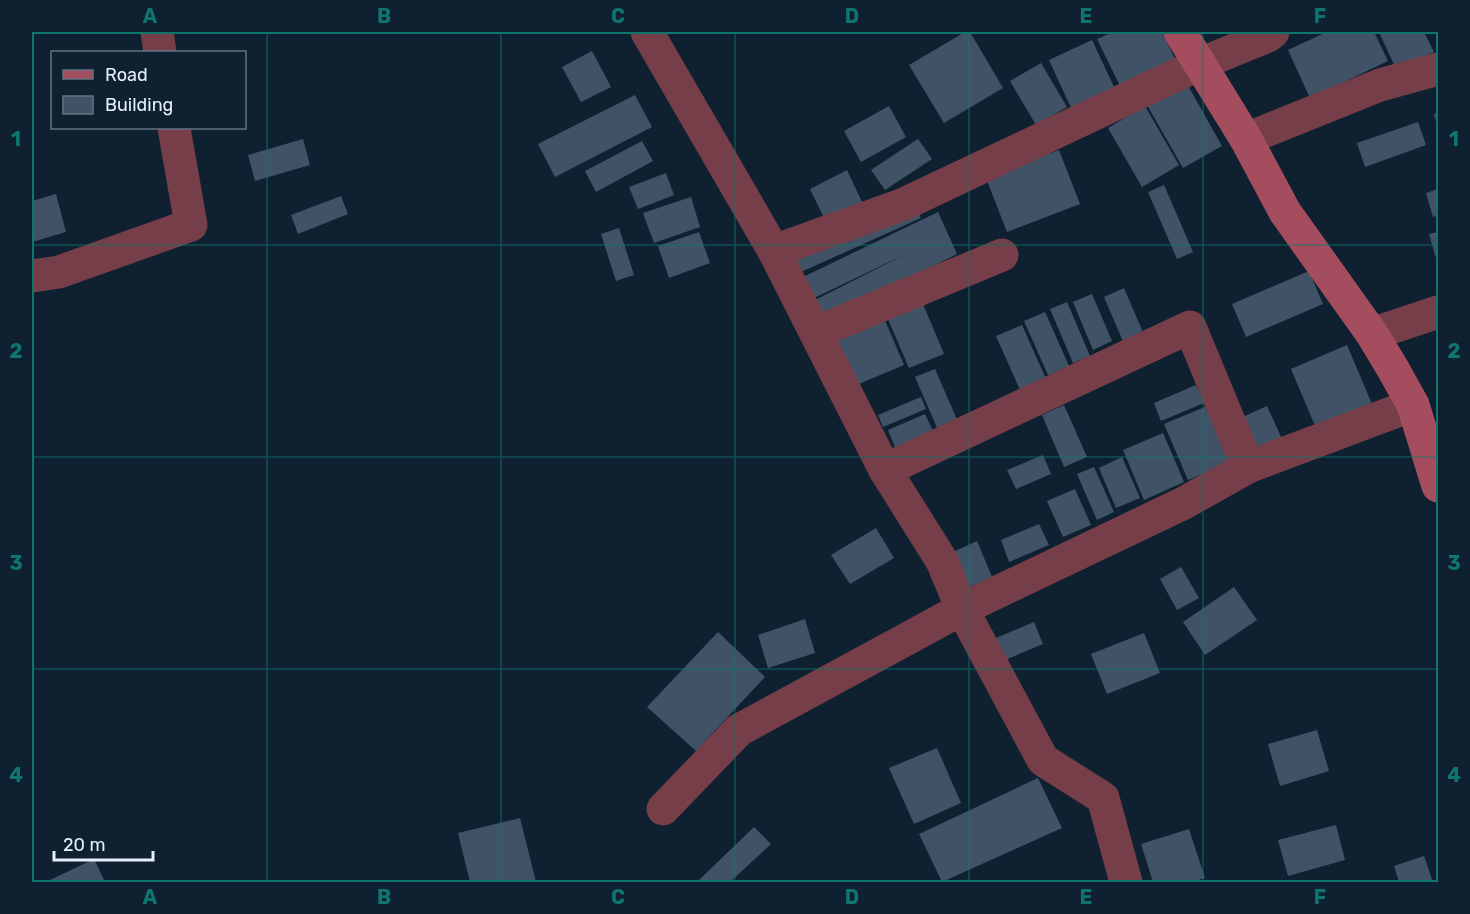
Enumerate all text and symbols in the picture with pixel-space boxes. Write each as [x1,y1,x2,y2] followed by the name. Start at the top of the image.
[143,4,158,28] text: A
[377,4,391,28] text: B
[611,4,625,28] text: C
[845,4,859,28] text: D
[1080,4,1092,28] text: E
[1314,4,1326,28] text: F
[51,51,246,129] legend
[105,64,148,86] text: Road
[105,94,173,116] text: Building
[11,127,21,151] text: 1
[1449,127,1459,151] text: 1
[10,339,23,363] text: 2
[1448,339,1461,363] text: 2
[9,551,23,575] text: 3
[1447,551,1461,575] text: 3
[9,763,23,787] text: 4
[1447,763,1461,787] text: 4
[54,824,153,862] scale bar
[63,834,105,856] text: 20 m
[143,885,158,909] text: A
[377,885,391,909] text: B
[611,885,625,909] text: C
[845,885,859,909] text: D
[1080,885,1092,909] text: E
[1314,885,1326,909] text: F

